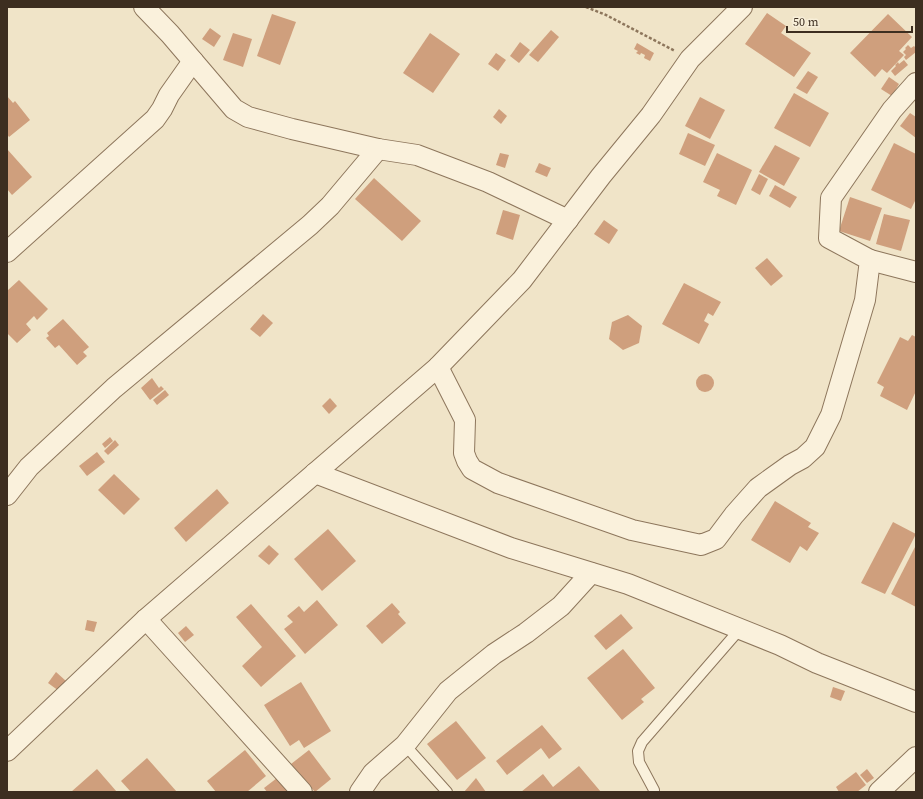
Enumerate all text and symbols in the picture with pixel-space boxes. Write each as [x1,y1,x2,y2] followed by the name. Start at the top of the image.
[787,8,912,34] scale bar
[793,14,819,30] text: 50 m

